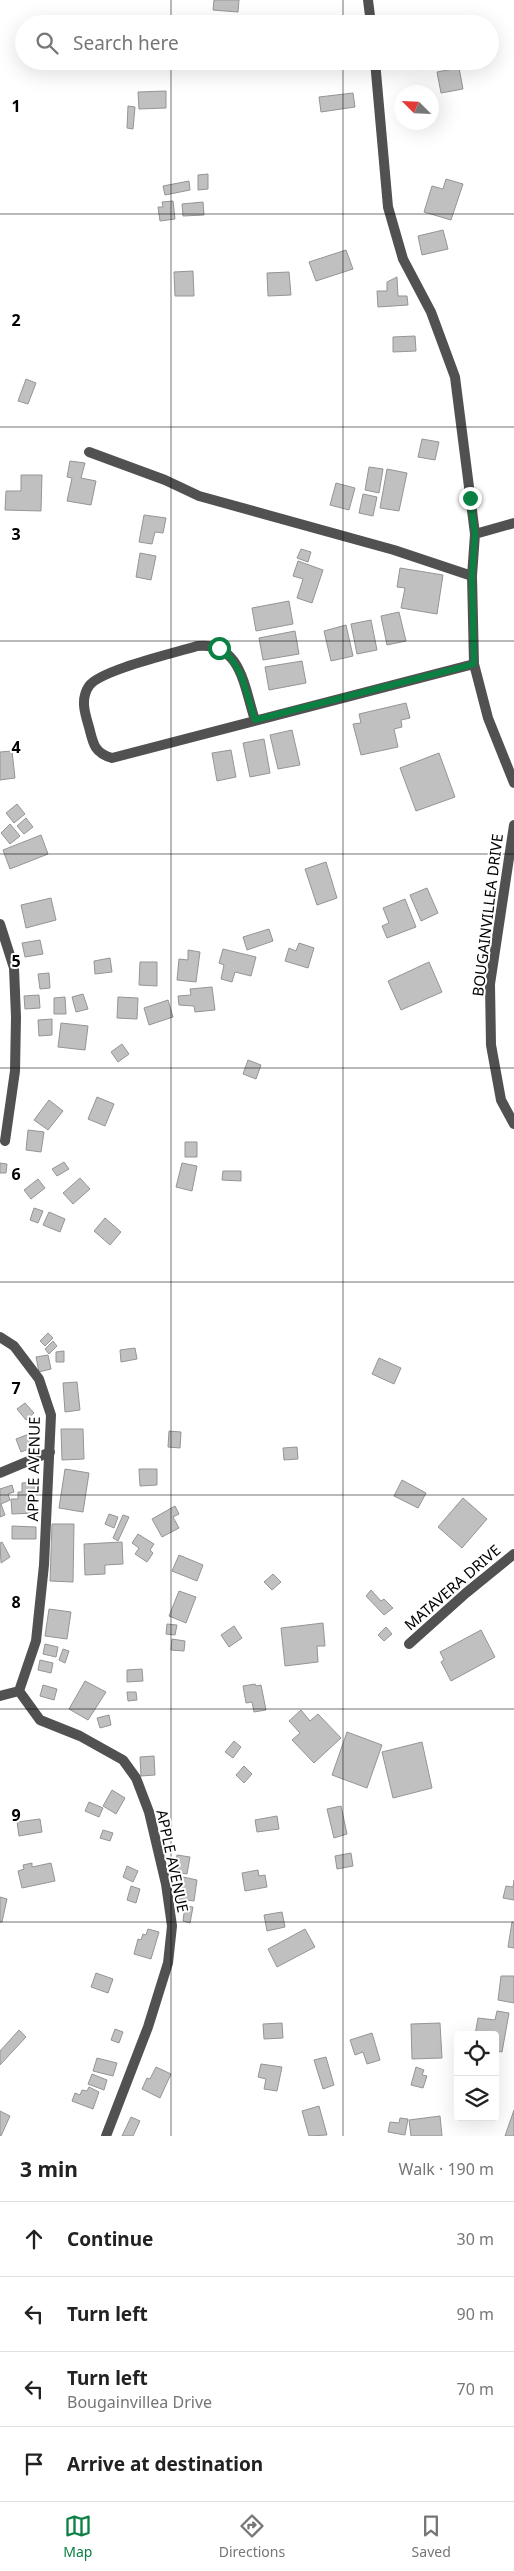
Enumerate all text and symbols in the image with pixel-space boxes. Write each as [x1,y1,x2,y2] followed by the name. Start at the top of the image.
[15,15,499,70] search box
[33,29,61,57] icon: search
[73,30,179,56] text: Search here
[394,85,439,130] north arrow
[11,95,21,117] text: 1
[11,309,21,331] text: 2
[459,487,482,510] route end
[11,523,21,545] text: 3
[208,637,231,660] route start
[11,736,21,758] text: 4
[467,833,507,997] street label: BOUGAINVILLEA DRIVE
[11,950,21,972] text: 5
[11,1163,21,1185] text: 6
[11,1377,21,1399] text: 7
[22,1416,44,1522] street label: APPLE AVENUE
[400,1540,504,1634] street label: MATAVERA DRIVE
[11,1591,21,1613] text: 8
[11,1804,21,1826] text: 9
[152,1808,194,1914] street label: APPLE AVENUE
[454,2031,499,2121] map controls
[454,2031,499,2076] button: locate
[454,2076,499,2121] button: layers
[20,2155,78,2183] text: 3 min
[399,2158,494,2180] text: Walk · 190 m
[20,2225,48,2253] icon: ahead
[67,2226,153,2252] text: Continue
[457,2228,494,2250] text: 30 m
[20,2300,48,2328] icon: left
[67,2301,148,2327] text: Turn left
[457,2303,494,2325] text: 90 m
[67,2365,148,2391] text: Turn left
[20,2375,48,2403] icon: left
[457,2378,494,2400] text: 70 m
[67,2391,212,2413] text: Bougainvillea Drive
[20,2450,48,2478] icon: arrive
[67,2451,263,2477] text: Arrive at destination
[63,2512,92,2561] tab: Map
[219,2512,285,2561] tab: Directions
[412,2512,451,2561] tab: Saved

